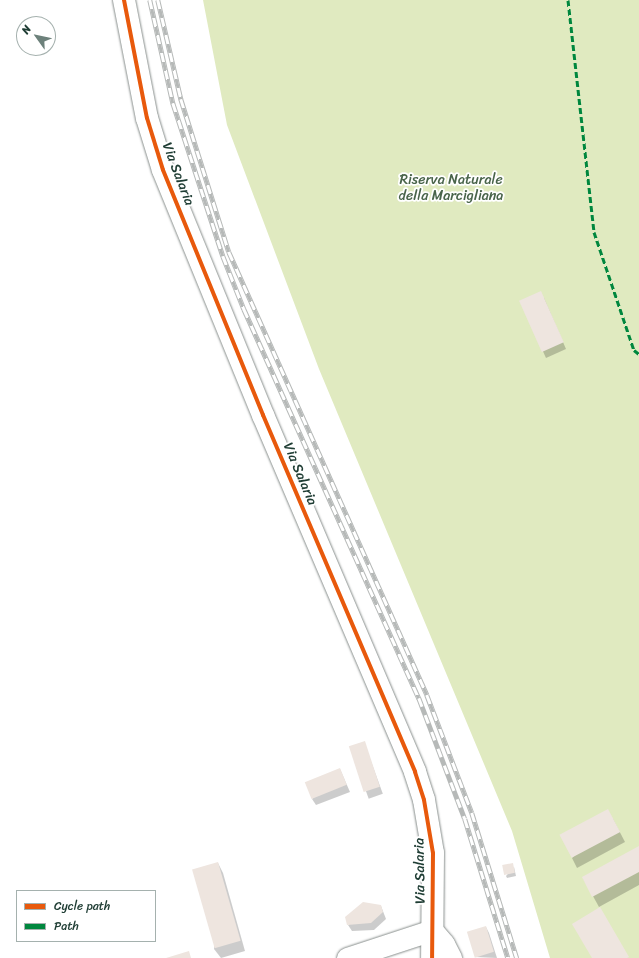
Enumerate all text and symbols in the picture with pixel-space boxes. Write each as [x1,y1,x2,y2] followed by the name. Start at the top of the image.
[16,16,56,56] north arrow
[16,21,36,38] text: N
[158,140,198,208] street label: Via Salaria
[399,172,503,204] park label: Riserva Naturale della Marcigliana
[279,440,321,508] street label: Via Salaria
[411,838,429,904] street label: Via Salaria
[16,890,156,942] legend
[54,895,110,917] text: Cycle path
[54,915,79,937] text: Path

